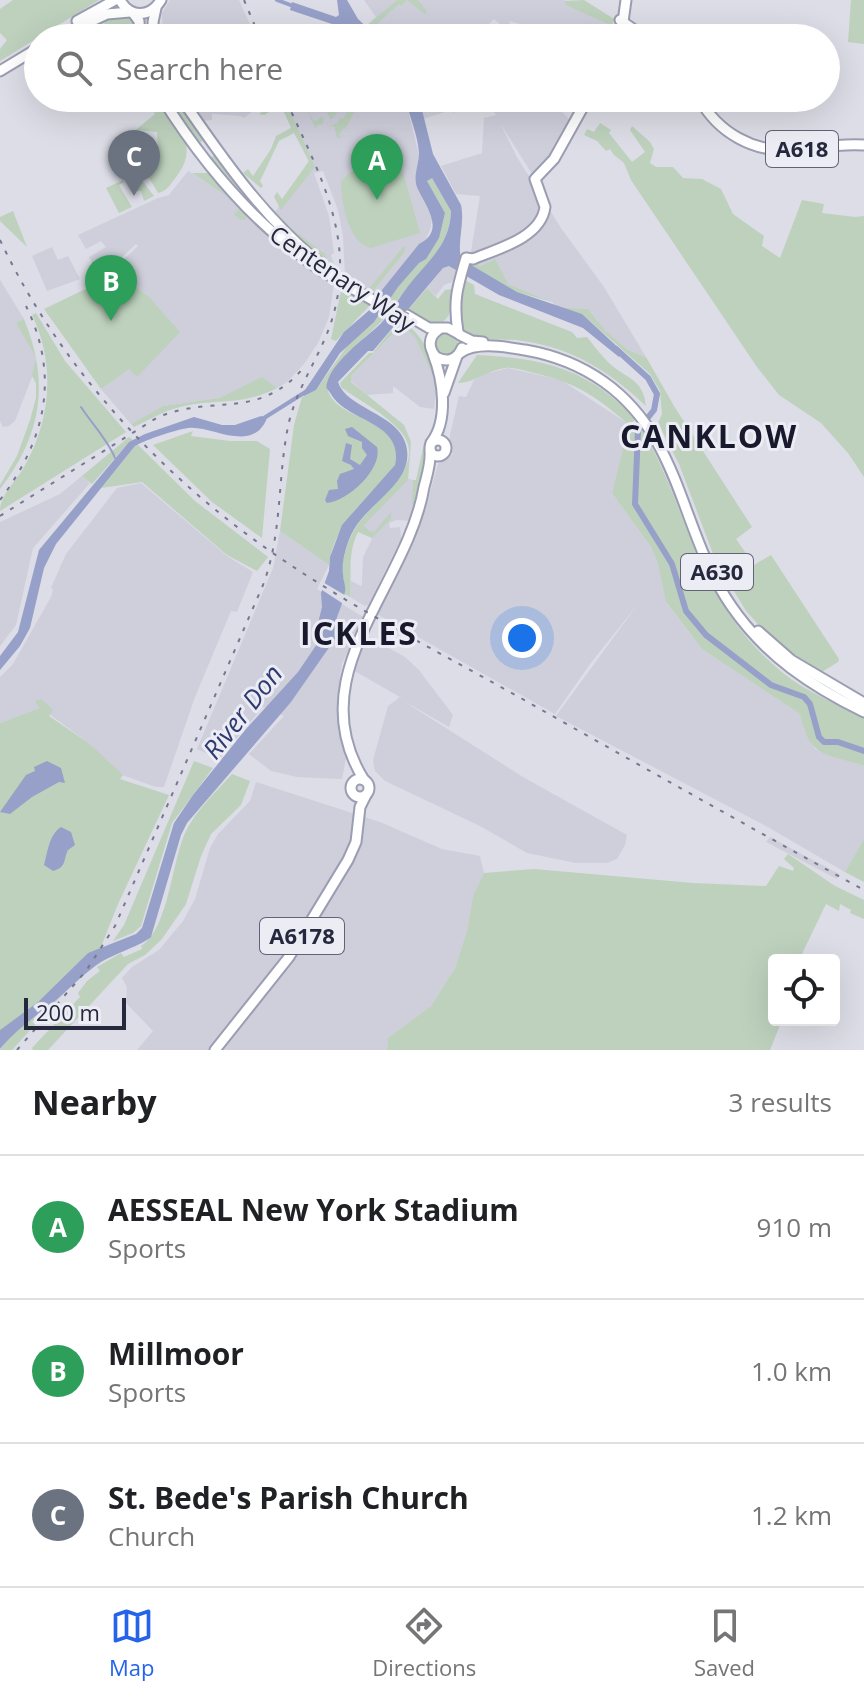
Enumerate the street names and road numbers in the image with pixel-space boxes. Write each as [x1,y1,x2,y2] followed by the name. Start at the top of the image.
[766,131,838,167] road number: A618
[264,217,423,339] street label: Centenary Way
[681,554,753,590] road number: A630
[260,918,344,954] road number: A6178

